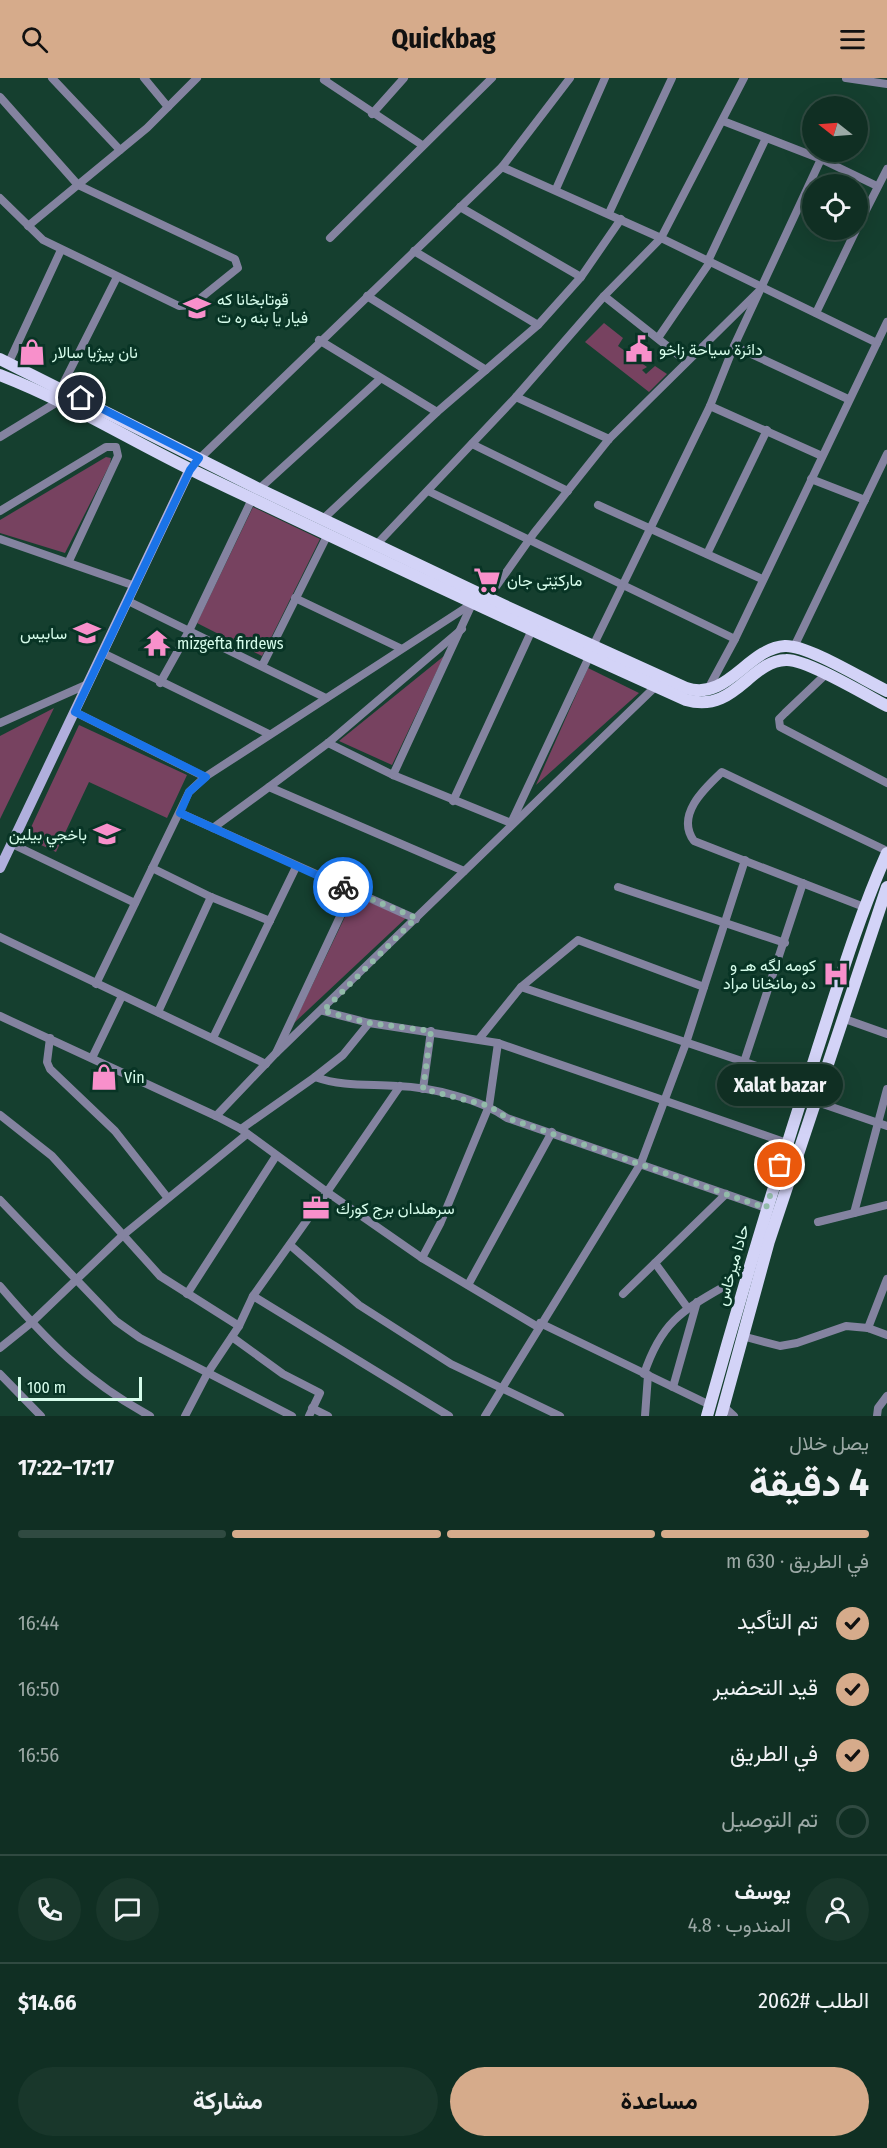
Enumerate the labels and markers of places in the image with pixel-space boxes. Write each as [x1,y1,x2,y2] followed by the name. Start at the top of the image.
[217,290,308,328] place label: قوتابخانا كه فيار يا بنه ره ت
[182,293,212,323] school or university icon: قوتابخانا كه فيار يا بنه ره ت
[624,334,654,364] public building icon: دائرة سياحة زاخو
[17,337,47,367] shop icon: نان پيژيا سالار
[659,340,763,360] place label: دائرة سياحة زاخو
[51,343,138,364] place label: نان پيژيا سالار
[55,372,106,423] pin
[472,565,502,595] supermarket icon: مارکێتی جان
[507,571,582,591] place label: مارکێتی جان
[72,618,102,648] school or university icon: سابيس
[20,624,67,644] place label: سابيس
[142,628,172,658] temple icon: mizgefta firdews
[177,634,284,653] place label: mizgefta firdews
[92,819,122,849] school or university icon: باخجي بيلين
[9,825,87,848] place label: باخجي بيلين
[723,956,816,994] place label: كومه لگه هـ و ده رمانخانا مراد
[821,959,851,989] hospital icon: كومه لگه هـ و ده رمانخانا مراد
[89,1062,119,1092] shop icon: Vin
[717,1063,843,1105] callout: Xalat bazar
[124,1068,145,1087] place label: Vin
[754,1139,805,1190] pin
[301,1193,331,1223] office icon: سرهلدان برج كورك
[336,1199,455,1220] place label: سرهلدان برج كورك

